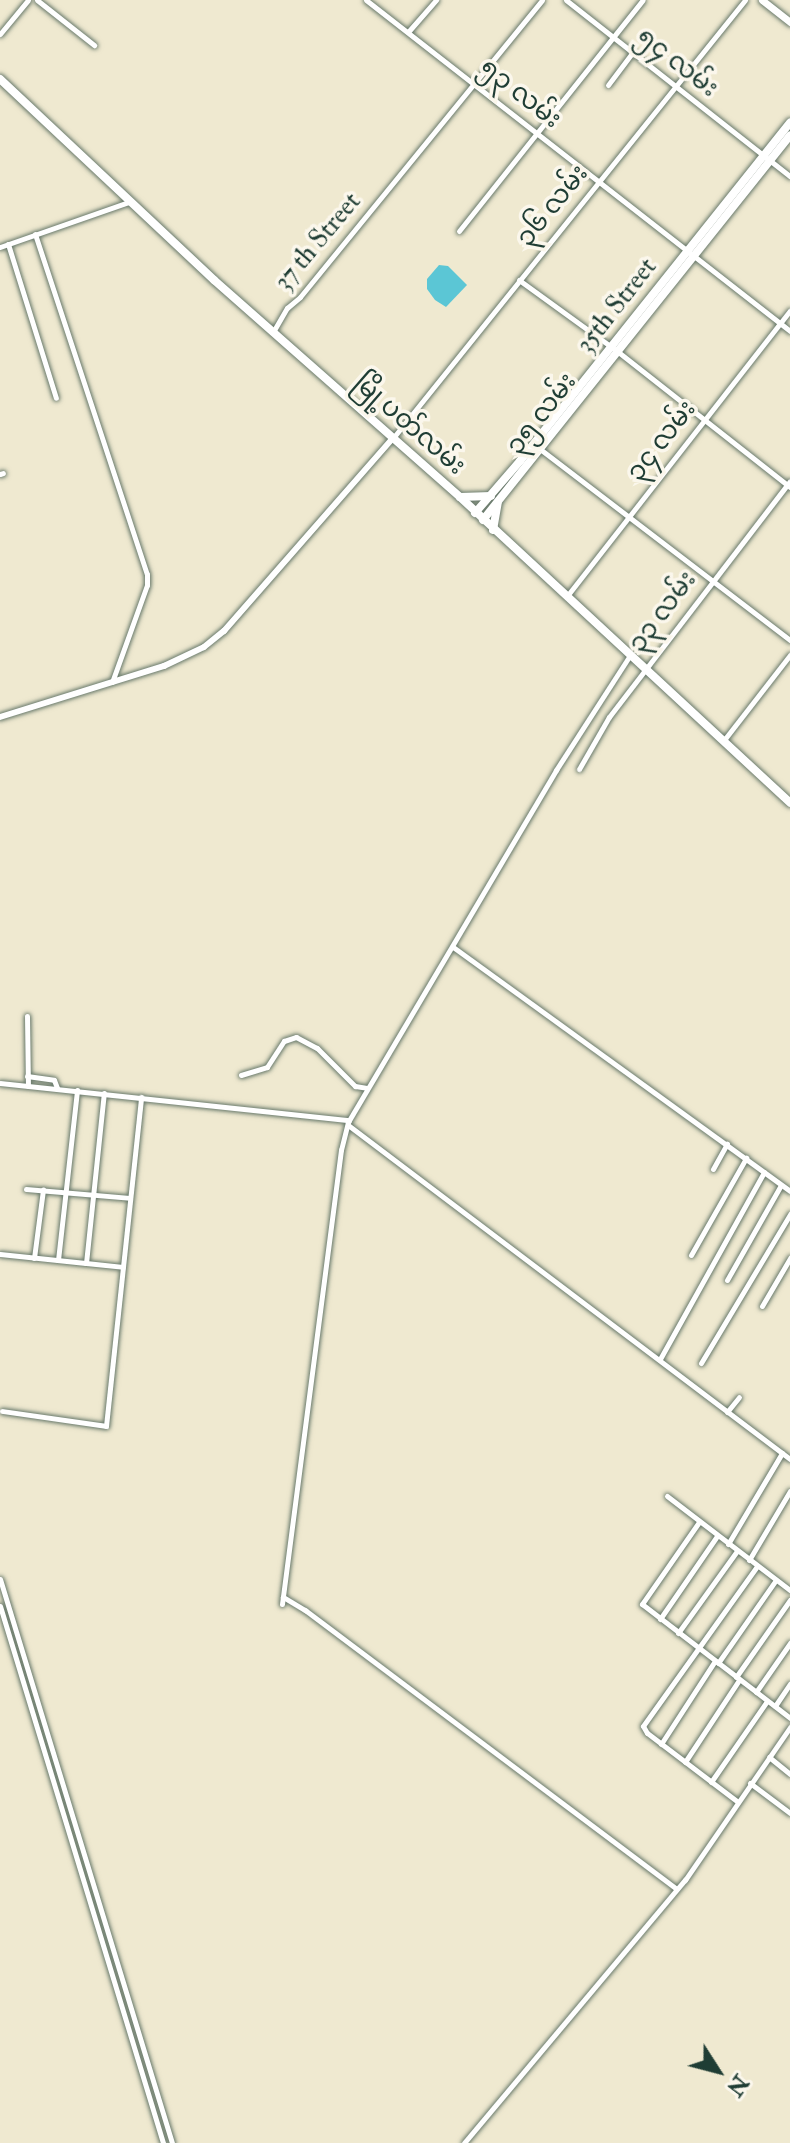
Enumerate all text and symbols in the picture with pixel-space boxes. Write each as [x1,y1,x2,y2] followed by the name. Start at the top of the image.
[630,21,724,105] street label: ၅၄ လမ်း
[473,52,567,136] street label: ၅၃ လမ်း
[511,159,595,253] street label: ၃၆ လမ်း
[268,187,368,297] street label: 37 th Street
[570,252,664,360] street label: 35th Street
[500,367,584,461] street label: ၃၅ လမ်း
[347,368,471,482] street label: မြို့ပတ်လမ်း
[621,395,703,487] street label: ၃၄ လမ်း
[622,565,704,659] street label: ၃၃ လမ်း
[678,2031,758,2111] north arrow
[720,2069,755,2101] text: N

